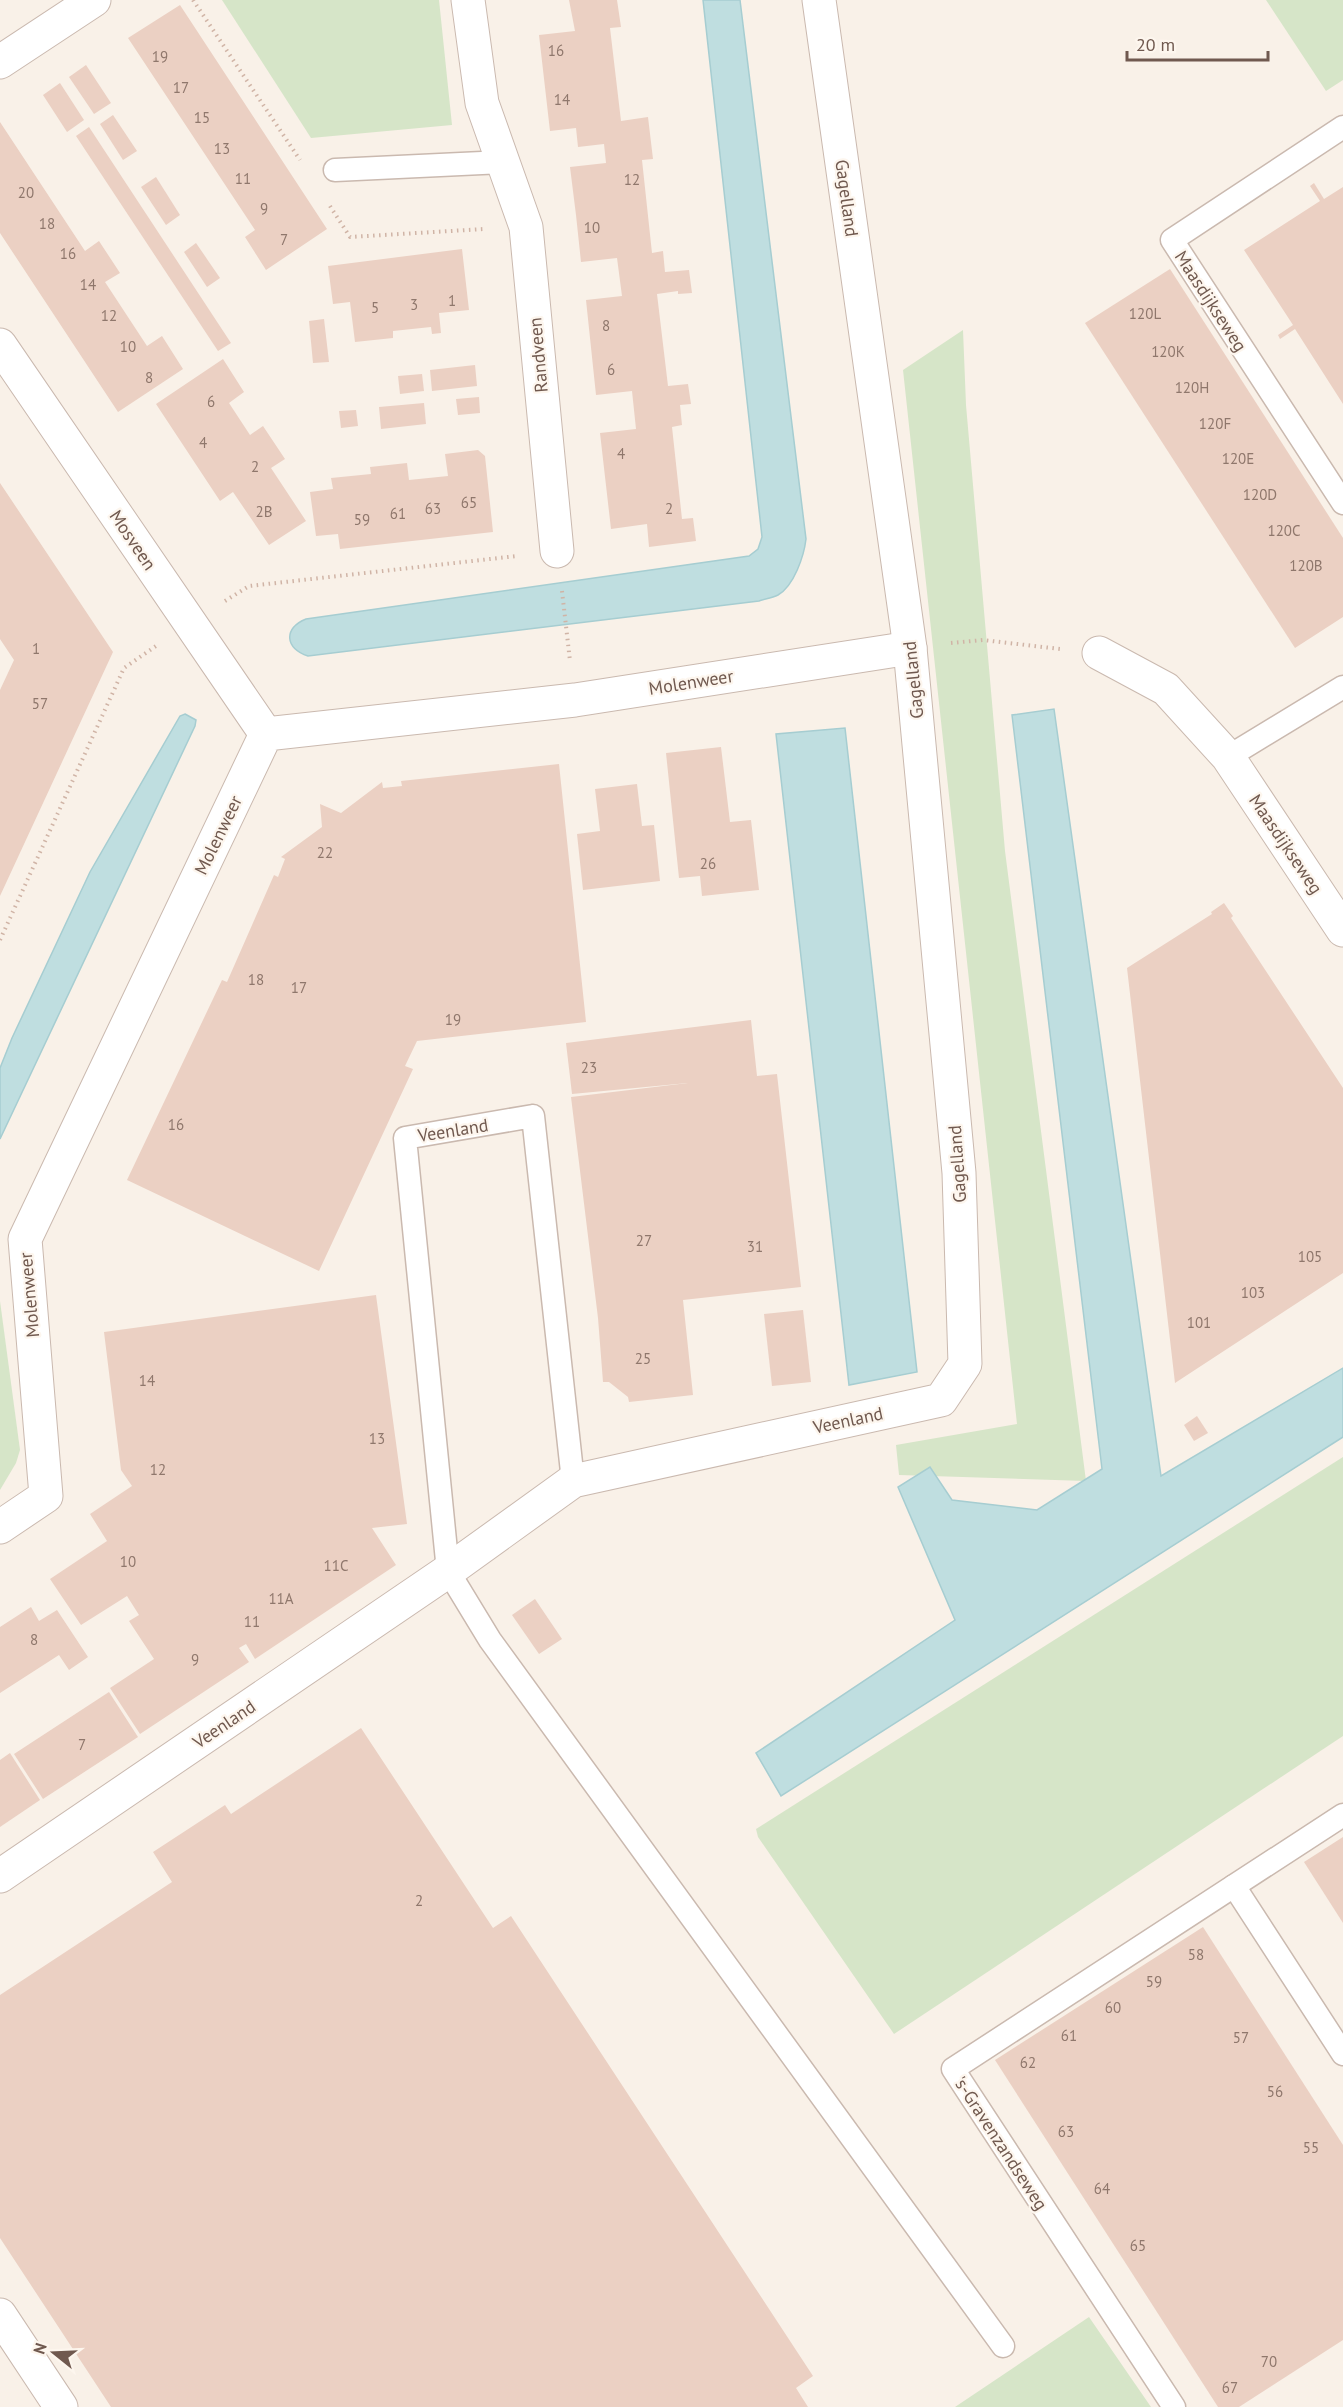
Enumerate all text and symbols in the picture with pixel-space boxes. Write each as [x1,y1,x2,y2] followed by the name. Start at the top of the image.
[1127,24,1268,62] scale bar
[1136,33,1175,56] text: 20 m
[548,41,564,60] house number: 16
[152,47,168,66] house number: 19
[173,78,189,97] house number: 17
[554,90,570,109] house number: 14
[194,108,210,127] house number: 15
[214,139,230,158] house number: 13
[830,158,864,238] street label: Gagelland
[235,169,251,188] house number: 11
[624,170,640,189] house number: 12
[18,183,34,202] house number: 20
[260,199,268,218] house number: 9
[39,214,55,233] house number: 18
[584,218,600,237] house number: 10
[280,230,288,249] house number: 7
[60,244,76,263] house number: 16
[1170,246,1252,356] street label: Maasdijkseweg
[80,275,96,294] house number: 14
[448,291,456,310] house number: 1
[410,295,418,314] house number: 3
[371,298,379,317] house number: 5
[1129,304,1161,323] house number: 120L
[101,306,117,325] house number: 12
[523,316,553,394] street label: Randveen
[602,316,610,335] house number: 8
[120,337,136,356] house number: 10
[1151,342,1185,361] house number: 120K
[607,360,615,379] house number: 6
[145,368,153,387] house number: 8
[1175,378,1209,397] house number: 120H
[207,392,215,411] house number: 6
[1199,414,1231,433] house number: 120F
[199,433,207,452] house number: 4
[617,444,625,463] house number: 4
[1222,449,1254,468] house number: 120E
[251,457,259,476] house number: 2
[1243,485,1277,504] house number: 120D
[461,493,477,512] house number: 65
[425,499,441,518] house number: 63
[665,499,673,518] house number: 2
[256,502,272,521] house number: 2B
[390,504,406,523] house number: 61
[104,505,162,575] street label: Mosveen
[354,510,370,529] house number: 59
[1267,521,1301,540] house number: 120C
[1289,556,1323,575] house number: 120B
[32,639,40,658] house number: 1
[898,640,928,720] street label: Gagelland
[647,664,735,700] street label: Molenweer
[32,694,48,713] house number: 57
[1244,790,1328,898] street label: Maasdijkseweg
[189,792,247,878] street label: Molenweer
[317,843,333,862] house number: 22
[700,854,716,873] house number: 26
[248,970,264,989] house number: 18
[291,978,307,997] house number: 17
[445,1010,461,1029] house number: 19
[581,1058,597,1077] house number: 23
[415,1113,490,1147] street label: Veenland
[168,1115,184,1134] house number: 16
[943,1124,971,1204] street label: Gagelland
[636,1231,652,1250] house number: 27
[747,1237,763,1256] house number: 31
[1298,1247,1322,1266] house number: 105
[14,1251,44,1339] street label: Molenweer
[1241,1283,1265,1302] house number: 103
[1187,1313,1211,1332] house number: 101
[635,1349,651,1368] house number: 25
[139,1371,155,1390] house number: 14
[810,1401,885,1439] street label: Veenland
[369,1429,385,1448] house number: 13
[150,1460,166,1479] house number: 12
[120,1552,136,1571] house number: 10
[324,1556,348,1575] house number: 11C
[268,1589,294,1608] house number: 11A
[244,1612,260,1631] house number: 11
[30,1630,38,1649] house number: 8
[191,1650,199,1669] house number: 9
[187,1695,260,1754] street label: Veenland
[78,1735,86,1754] house number: 7
[415,1891,423,1910] house number: 2
[1188,1945,1204,1964] house number: 58
[1146,1972,1162,1991] house number: 59
[1105,1998,1121,2017] house number: 60
[1061,2026,1077,2045] house number: 61
[1233,2028,1249,2047] house number: 57
[1020,2053,1036,2072] house number: 62
[949,2072,1053,2214] street label: 's-Gravenzandseweg
[1267,2082,1283,2101] house number: 56
[1058,2122,1074,2141] house number: 63
[1303,2138,1319,2157] house number: 55
[1094,2179,1110,2198] house number: 64
[1130,2236,1146,2255] house number: 65
[24,2323,84,2383] north arrow
[29,2340,51,2356] text: N
[1261,2352,1277,2371] house number: 70
[1222,2378,1238,2397] house number: 67

